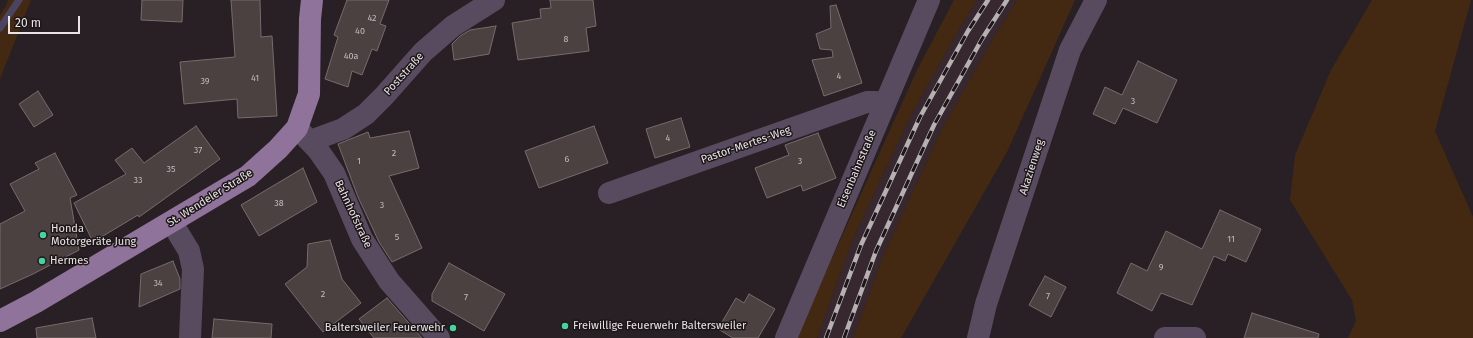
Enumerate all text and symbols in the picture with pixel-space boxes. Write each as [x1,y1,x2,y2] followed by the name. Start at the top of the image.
[10,8,82,34] scale bar
[367,13,377,23] house number: 42
[15,16,41,30] text: 20 m
[355,26,365,36] house number: 40
[564,34,568,44] house number: 8
[381,50,427,98] street label: Poststraße
[344,51,358,61] house number: 40a
[837,71,841,81] house number: 4
[251,73,259,83] house number: 41
[200,76,210,86] house number: 39
[1131,96,1135,106] house number: 3
[699,123,793,167] street label: Pastor-Mertes-Weg
[835,128,879,210] street label: Eisenbahnstraße
[666,133,670,143] house number: 4
[1017,138,1047,196] street label: Akazienweg
[194,145,202,155] house number: 37
[392,148,396,158] house number: 2
[565,154,569,164] house number: 6
[357,156,361,166] house number: 1
[798,156,802,166] house number: 3
[167,164,175,174] house number: 35
[165,166,255,230] street label: St. Wendeler Straße
[134,175,142,185] house number: 33
[331,178,375,250] street label: Bahnhofstraße
[274,198,284,208] house number: 38
[380,200,384,210] house number: 3
[51,222,136,248] place label: Honda Motorgeräte Jung
[38,230,48,240] marker: Honda Motorgeräte Jung
[395,232,399,242] house number: 5
[1227,234,1235,244] house number: 11
[50,254,88,268] place label: Hermes
[37,256,47,266] marker: Hermes
[1159,262,1163,272] house number: 9
[153,278,163,288] house number: 34
[321,289,325,299] house number: 2
[1046,291,1050,301] house number: 7
[464,292,468,302] house number: 7
[573,319,746,333] place label: Freiwillige Feuerwehr Baltersweiler
[325,321,445,335] place label: Baltersweiler Feuerwehr
[560,321,570,331] marker: Freiwillige Feuerwehr Baltersweiler
[448,323,458,333] marker: Baltersweiler Feuerwehr

